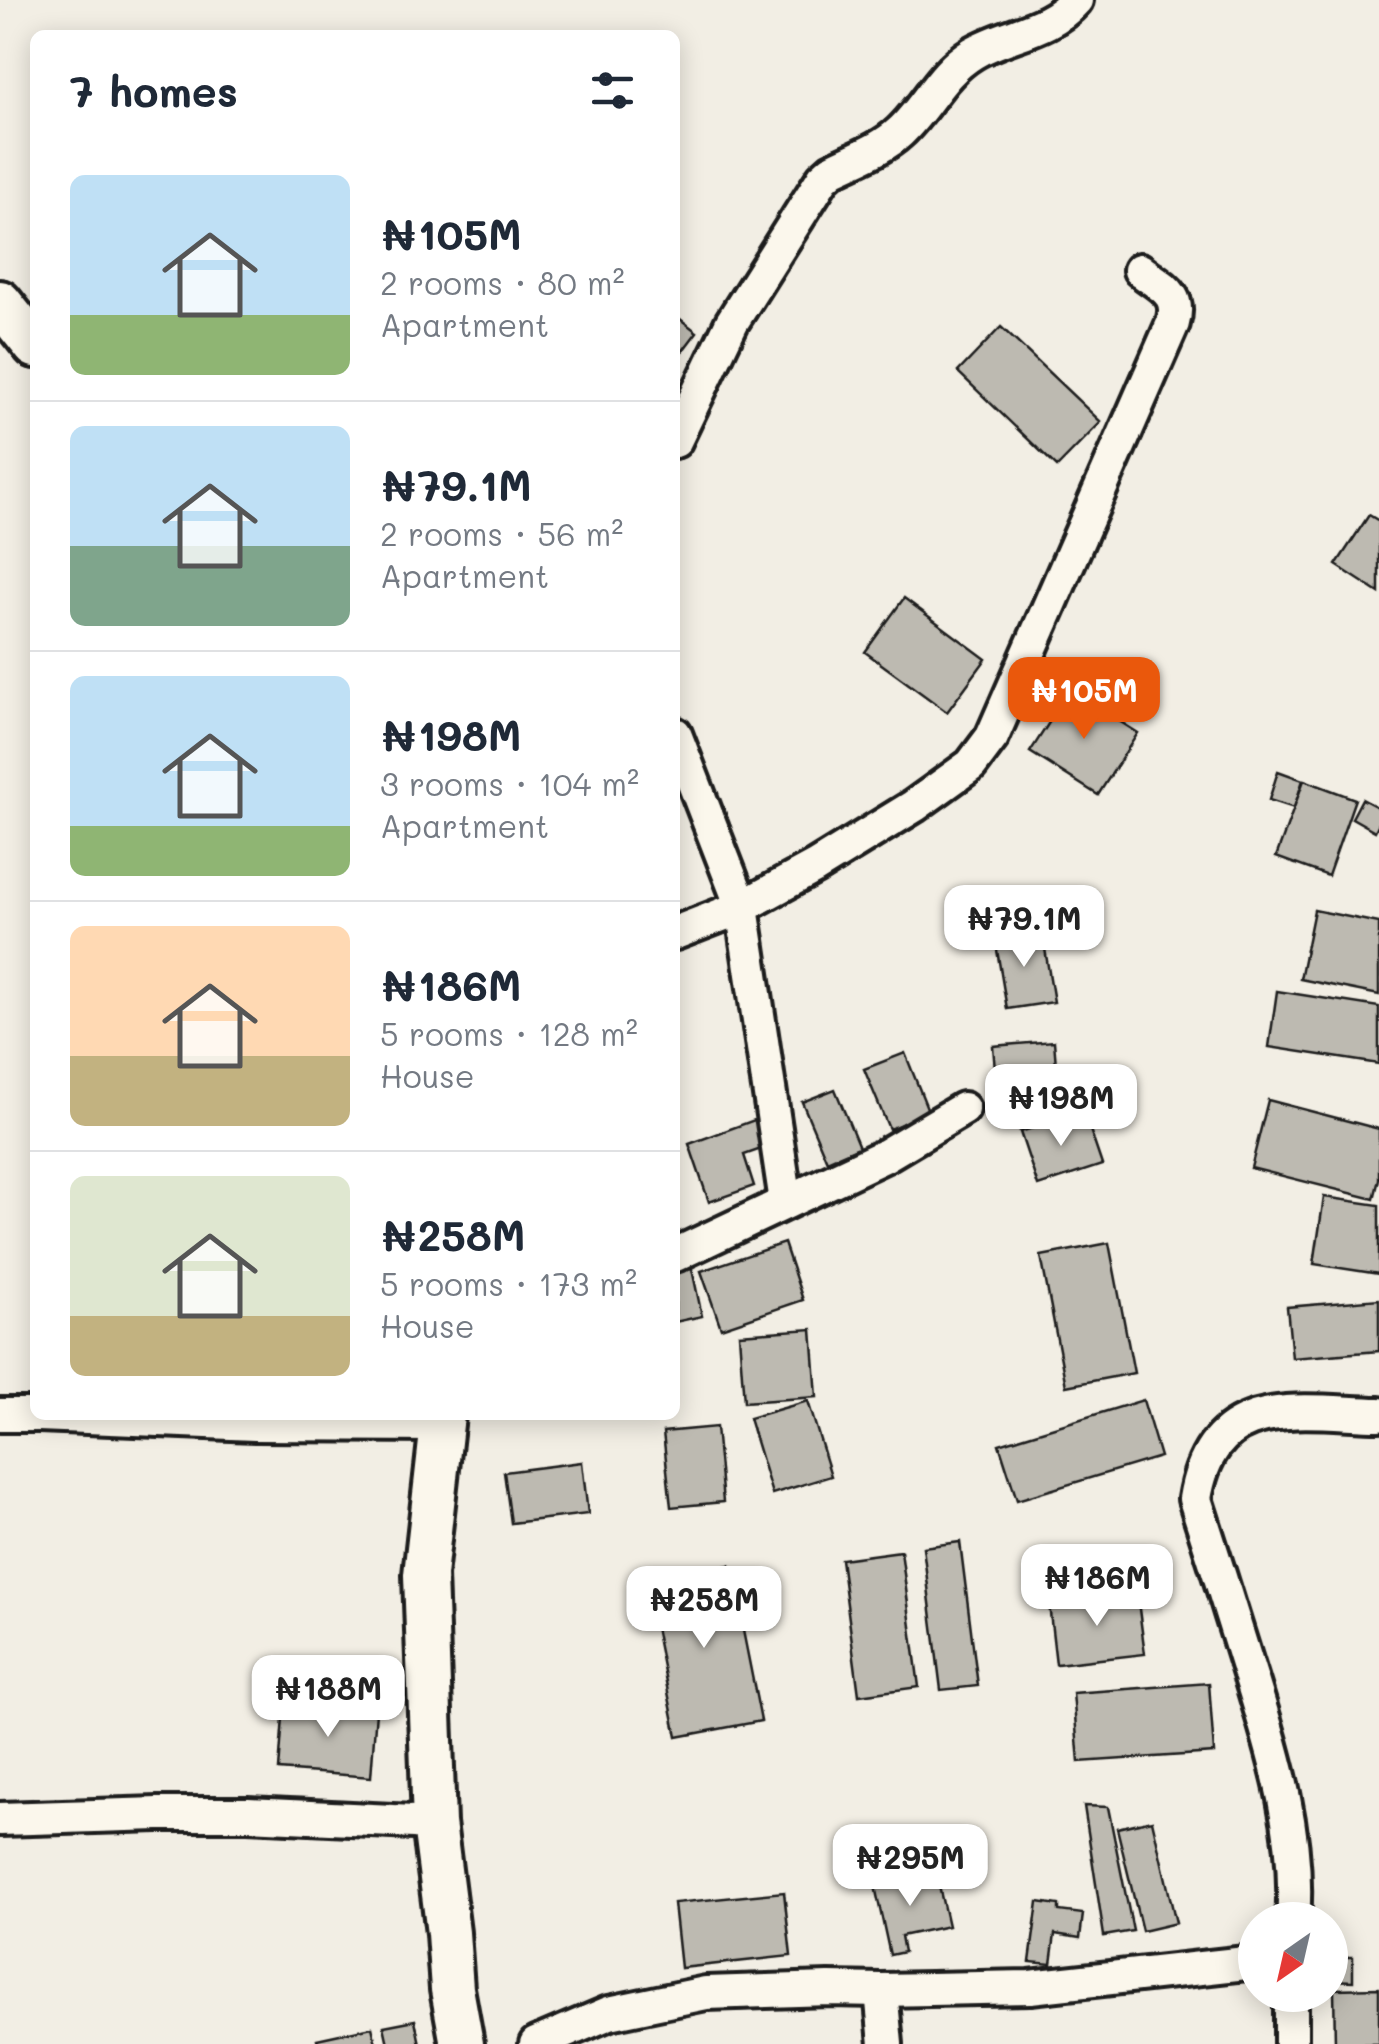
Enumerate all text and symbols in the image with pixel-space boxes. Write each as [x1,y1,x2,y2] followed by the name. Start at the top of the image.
[70,63,238,118] text: 7 homes
[585,63,640,118] icon: filters
[380,206,522,261] text: ₦105M
[150,215,270,335] icon: home
[380,261,625,303] text: 2 rooms · 80 m²
[380,303,549,345] text: Apartment
[380,457,532,512] text: ₦79.1M
[150,466,270,586] icon: home
[380,512,623,554] text: 2 rooms · 56 m²
[380,554,549,596] text: Apartment
[1014,657,1154,742] pin: ₦105M
[1030,668,1138,710] text: ₦105M
[380,707,522,762] text: ₦198M
[150,716,270,836] icon: home
[380,762,639,804] text: 3 rooms · 104 m²
[380,804,549,846] text: Apartment
[943,885,1105,970] pin: ₦79.1M
[966,896,1082,938] text: ₦79.1M
[380,957,522,1012] text: ₦186M
[150,966,270,1086] icon: home
[380,1012,638,1054] text: 5 rooms · 128 m²
[380,1054,475,1096] text: House
[991,1064,1131,1149] pin: ₦198M
[1007,1075,1115,1117] text: ₦198M
[380,1207,526,1262] text: ₦258M
[150,1216,270,1336] icon: home
[380,1262,637,1304] text: 5 rooms · 173 m²
[380,1304,475,1346] text: House
[1027,1544,1167,1629] pin: ₦186M
[1043,1555,1151,1597] text: ₦186M
[634,1566,774,1651] pin: ₦258M
[648,1577,760,1619] text: ₦258M
[258,1655,398,1740] pin: ₦188M
[274,1666,382,1708] text: ₦188M
[840,1824,980,1909] pin: ₦295M
[855,1835,965,1877] text: ₦295M
[1238,1902,1348,2012] north arrow
[1238,1902,1348,2012] map controls

